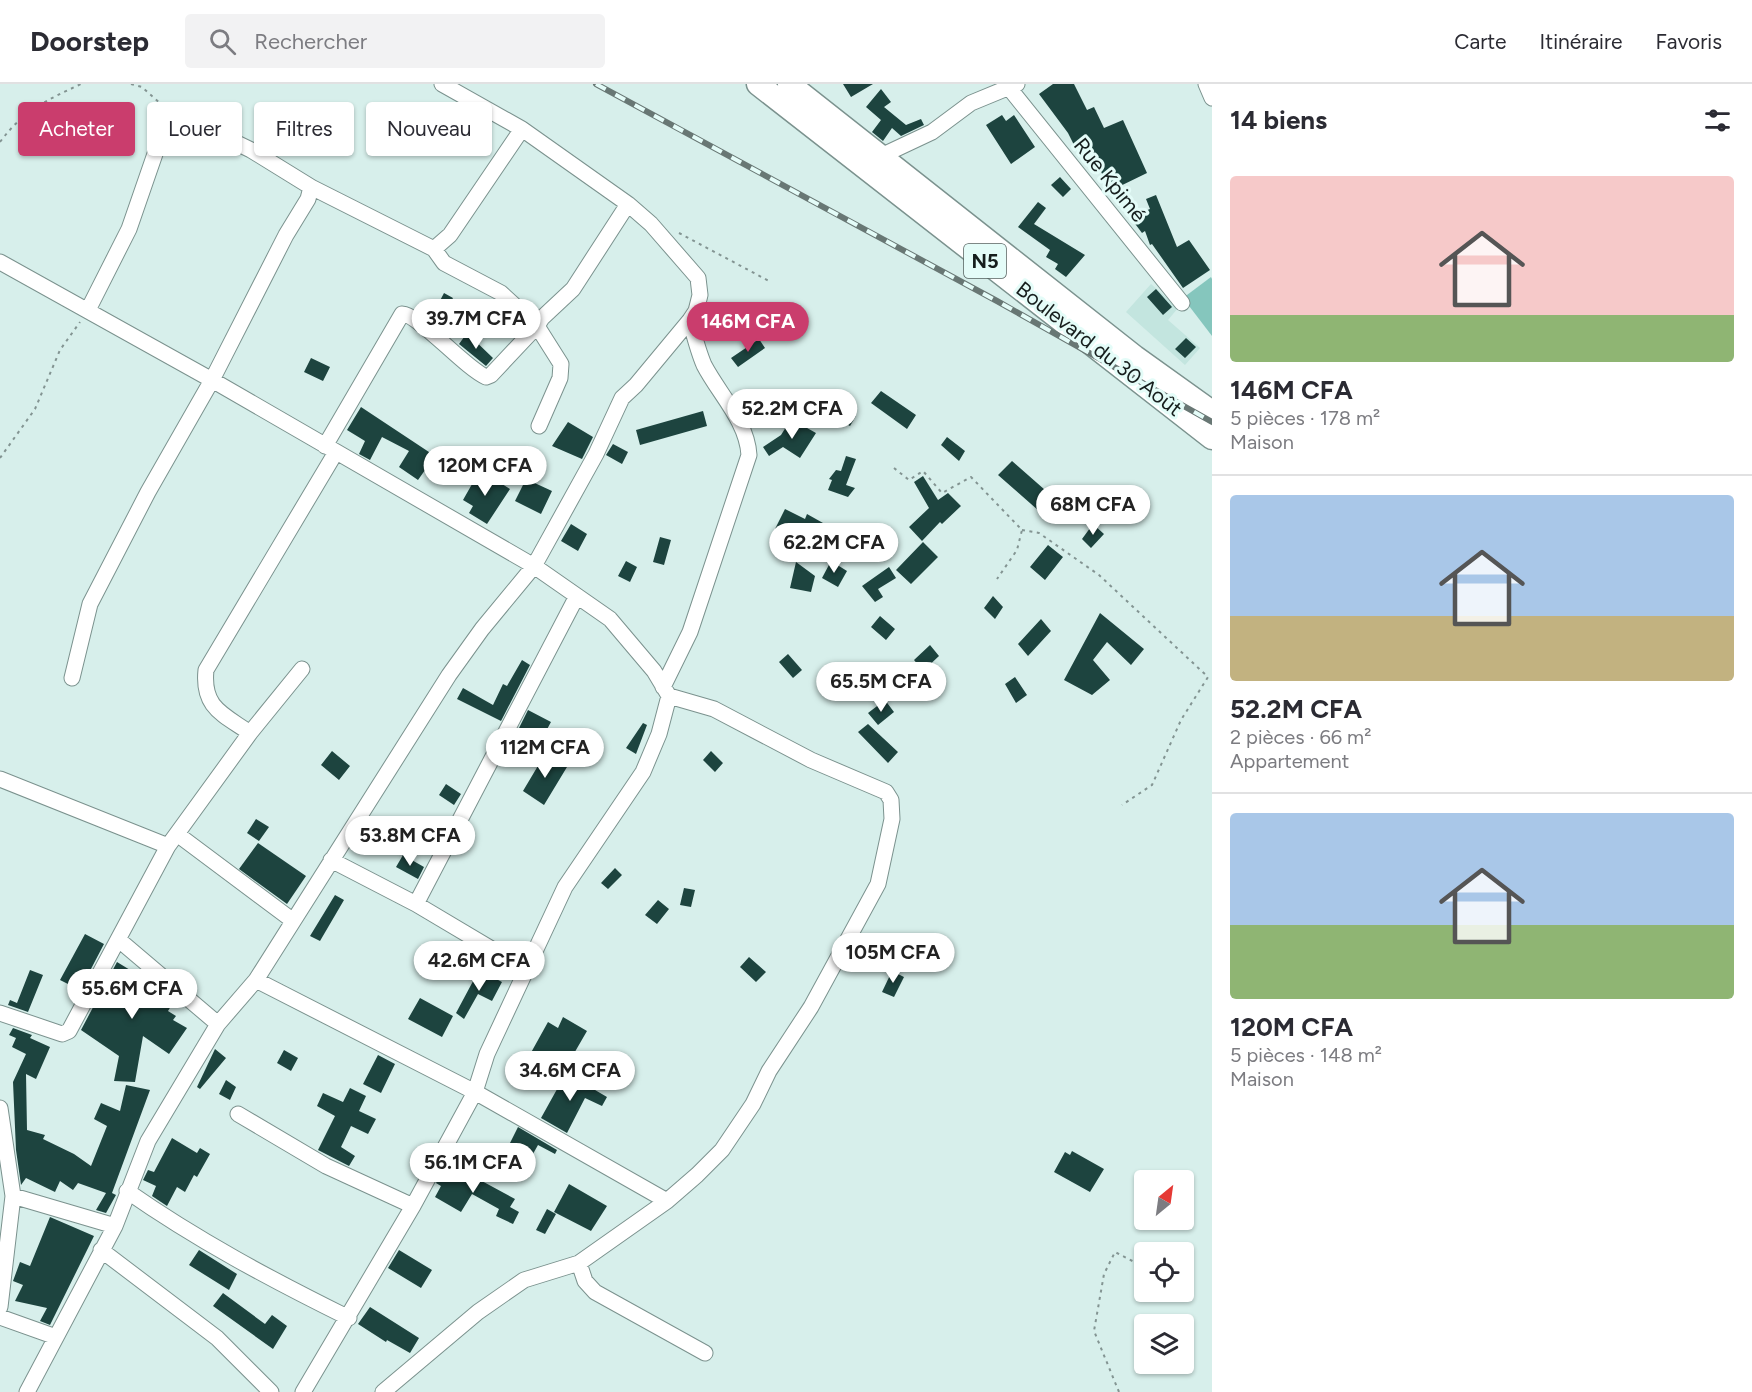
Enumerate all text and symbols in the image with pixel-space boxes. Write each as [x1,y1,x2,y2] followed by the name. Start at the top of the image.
[185,14,605,68] search box
[30,24,149,58] text: Doorstep
[206,25,239,58] icon: search
[254,28,367,55] text: Rechercher
[1454,29,1507,54] text: Carte
[1540,29,1623,54] text: Itinéraire
[1656,29,1722,54] text: Favoris
[18,102,135,156] chip: Acheter
[147,102,242,156] chip: Louer
[254,102,354,156] chip: Filtres
[366,102,492,156] chip: Nouveau
[1230,104,1327,136] text: 14 biens
[1701,104,1734,137] icon: filters
[1069,133,1152,227] street label: Rue Kpimé
[1428,215,1536,323] icon: home
[964,244,1006,278] road number: N5
[1011,276,1187,421] street label: Boulevard du 30 Août
[407,299,545,350] pin: 39.7M CFA
[686,302,810,353] pin: 146M CFA
[426,306,526,330] text: 39.7M CFA
[701,309,795,333] text: 146M CFA
[1230,374,1353,406] text: 146M CFA
[723,389,861,440] pin: 52.2M CFA
[741,396,843,420] text: 52.2M CFA
[1230,406,1380,430] text: 5 pièces · 178 m²
[1230,430,1294,454] text: Maison
[423,446,547,497] pin: 120M CFA
[438,453,532,477] text: 120M CFA
[1038,485,1148,536] pin: 68M CFA
[1050,492,1136,516] text: 68M CFA
[765,523,903,574] pin: 62.2M CFA
[783,530,885,554] text: 62.2M CFA
[1428,534,1536,642] icon: home
[812,662,950,713] pin: 65.5M CFA
[830,669,932,693] text: 65.5M CFA
[1230,693,1362,725] text: 52.2M CFA
[1230,725,1371,749] text: 2 pièces · 66 m²
[483,728,607,779] pin: 112M CFA
[500,735,590,759] text: 112M CFA
[1230,749,1349,773] text: Appartement
[341,816,479,867] pin: 53.8M CFA
[359,823,461,847] text: 53.8M CFA
[1428,852,1536,960] icon: home
[831,933,955,984] pin: 105M CFA
[846,940,940,964] text: 105M CFA
[410,941,548,992] pin: 42.6M CFA
[428,948,530,972] text: 42.6M CFA
[63,969,201,1020] pin: 55.6M CFA
[81,976,183,1000] text: 55.6M CFA
[1230,1011,1353,1043] text: 120M CFA
[1230,1043,1382,1067] text: 5 pièces · 148 m²
[501,1051,639,1102] pin: 34.6M CFA
[519,1058,621,1082] text: 34.6M CFA
[1230,1067,1294,1091] text: Maison
[404,1143,542,1194] pin: 56.1M CFA
[424,1150,522,1174] text: 56.1M CFA
[1134,1170,1194,1230] north arrow
[1134,1170,1194,1374] map controls
[1134,1242,1194,1302] button: locate
[1134,1314,1194,1374] button: layers

